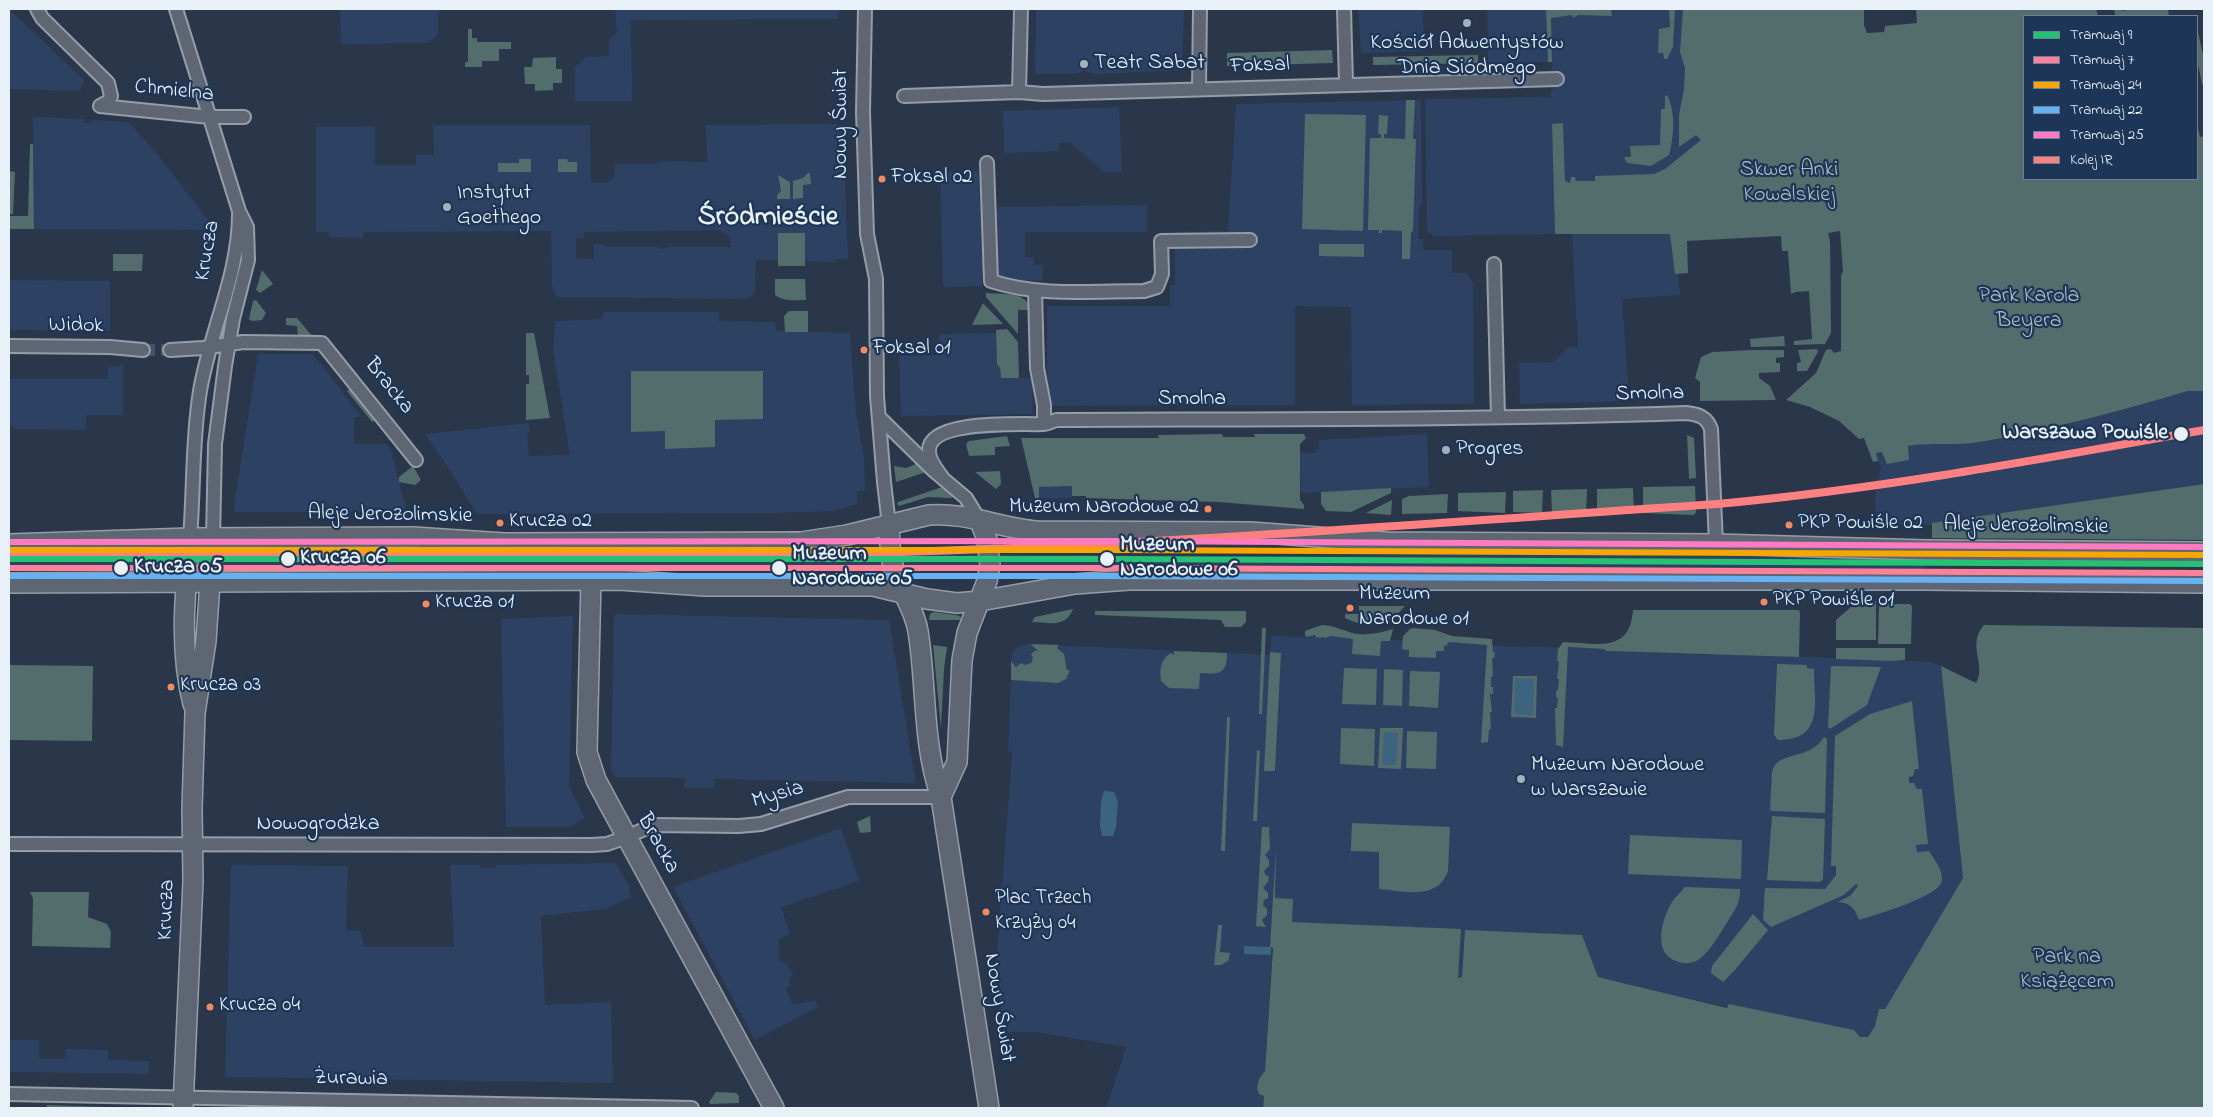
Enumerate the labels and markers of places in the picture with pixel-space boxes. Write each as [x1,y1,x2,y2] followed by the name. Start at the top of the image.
[1461,17,1473,29] marker: Kościół Adwentystów Dnia Siódmego
[1370,31,1564,82] place label: Kościół Adwentystów Dnia Siódmego
[1094,51,1205,77] place label: Teatr Sabat
[1078,58,1090,70] marker: Teatr Sabat
[891,166,973,192] place label: Foksal 02
[877,174,887,184] marker: Foksal 02
[457,181,541,232] place label: Instytut Goethego
[441,201,453,213] marker: Instytut Goethego
[873,337,951,363] place label: Foksal 01
[859,345,869,355] marker: Foksal 01
[2002,421,2168,447] place label: Warszawa Powiśle
[2172,425,2190,443] marker: Warszawa Powiśle
[1456,437,1523,463] place label: Progres
[1440,444,1452,456] marker: Progres
[1009,496,1199,522] place label: Muzeum Narodowe 02
[1203,504,1213,514] marker: Muzeum Narodowe 02
[509,510,592,536] place label: Krucza 02
[1798,512,1923,538] place label: PKP Powiśle 02
[495,518,505,528] marker: Krucza 02
[1784,520,1794,530] marker: PKP Powiśle 02
[1120,533,1238,584] place label: Muzeum Narodowe 06
[792,542,913,594] place label: Muzeum Narodowe 05
[300,546,386,572] place label: Krucza 06
[279,550,297,568] marker: Krucza 06
[1098,550,1116,568] marker: Muzeum Narodowe 06
[134,555,222,581] place label: Krucza 05
[112,559,130,577] marker: Krucza 05
[770,559,788,577] marker: Muzeum Narodowe 05
[1359,583,1469,633] place label: Muzeum Narodowe 01
[1773,589,1894,615] place label: PKP Powiśle 01
[435,591,514,617] place label: Krucza 01
[1759,597,1769,607] marker: PKP Powiśle 01
[421,599,431,609] marker: Krucza 01
[1345,603,1355,613] marker: Muzeum Narodowe 01
[180,674,261,700] place label: Krucza 03
[166,682,176,692] marker: Krucza 03
[1531,753,1704,804] place label: Muzeum Narodowe w Warszawie
[1515,773,1527,785] marker: Muzeum Narodowe w Warszawie
[995,887,1091,937] place label: Plac Trzech Krzyży 04
[981,907,991,917] marker: Plac Trzech Krzyży 04
[219,994,300,1020] place label: Krucza 04
[205,1002,215,1012] marker: Krucza 04

